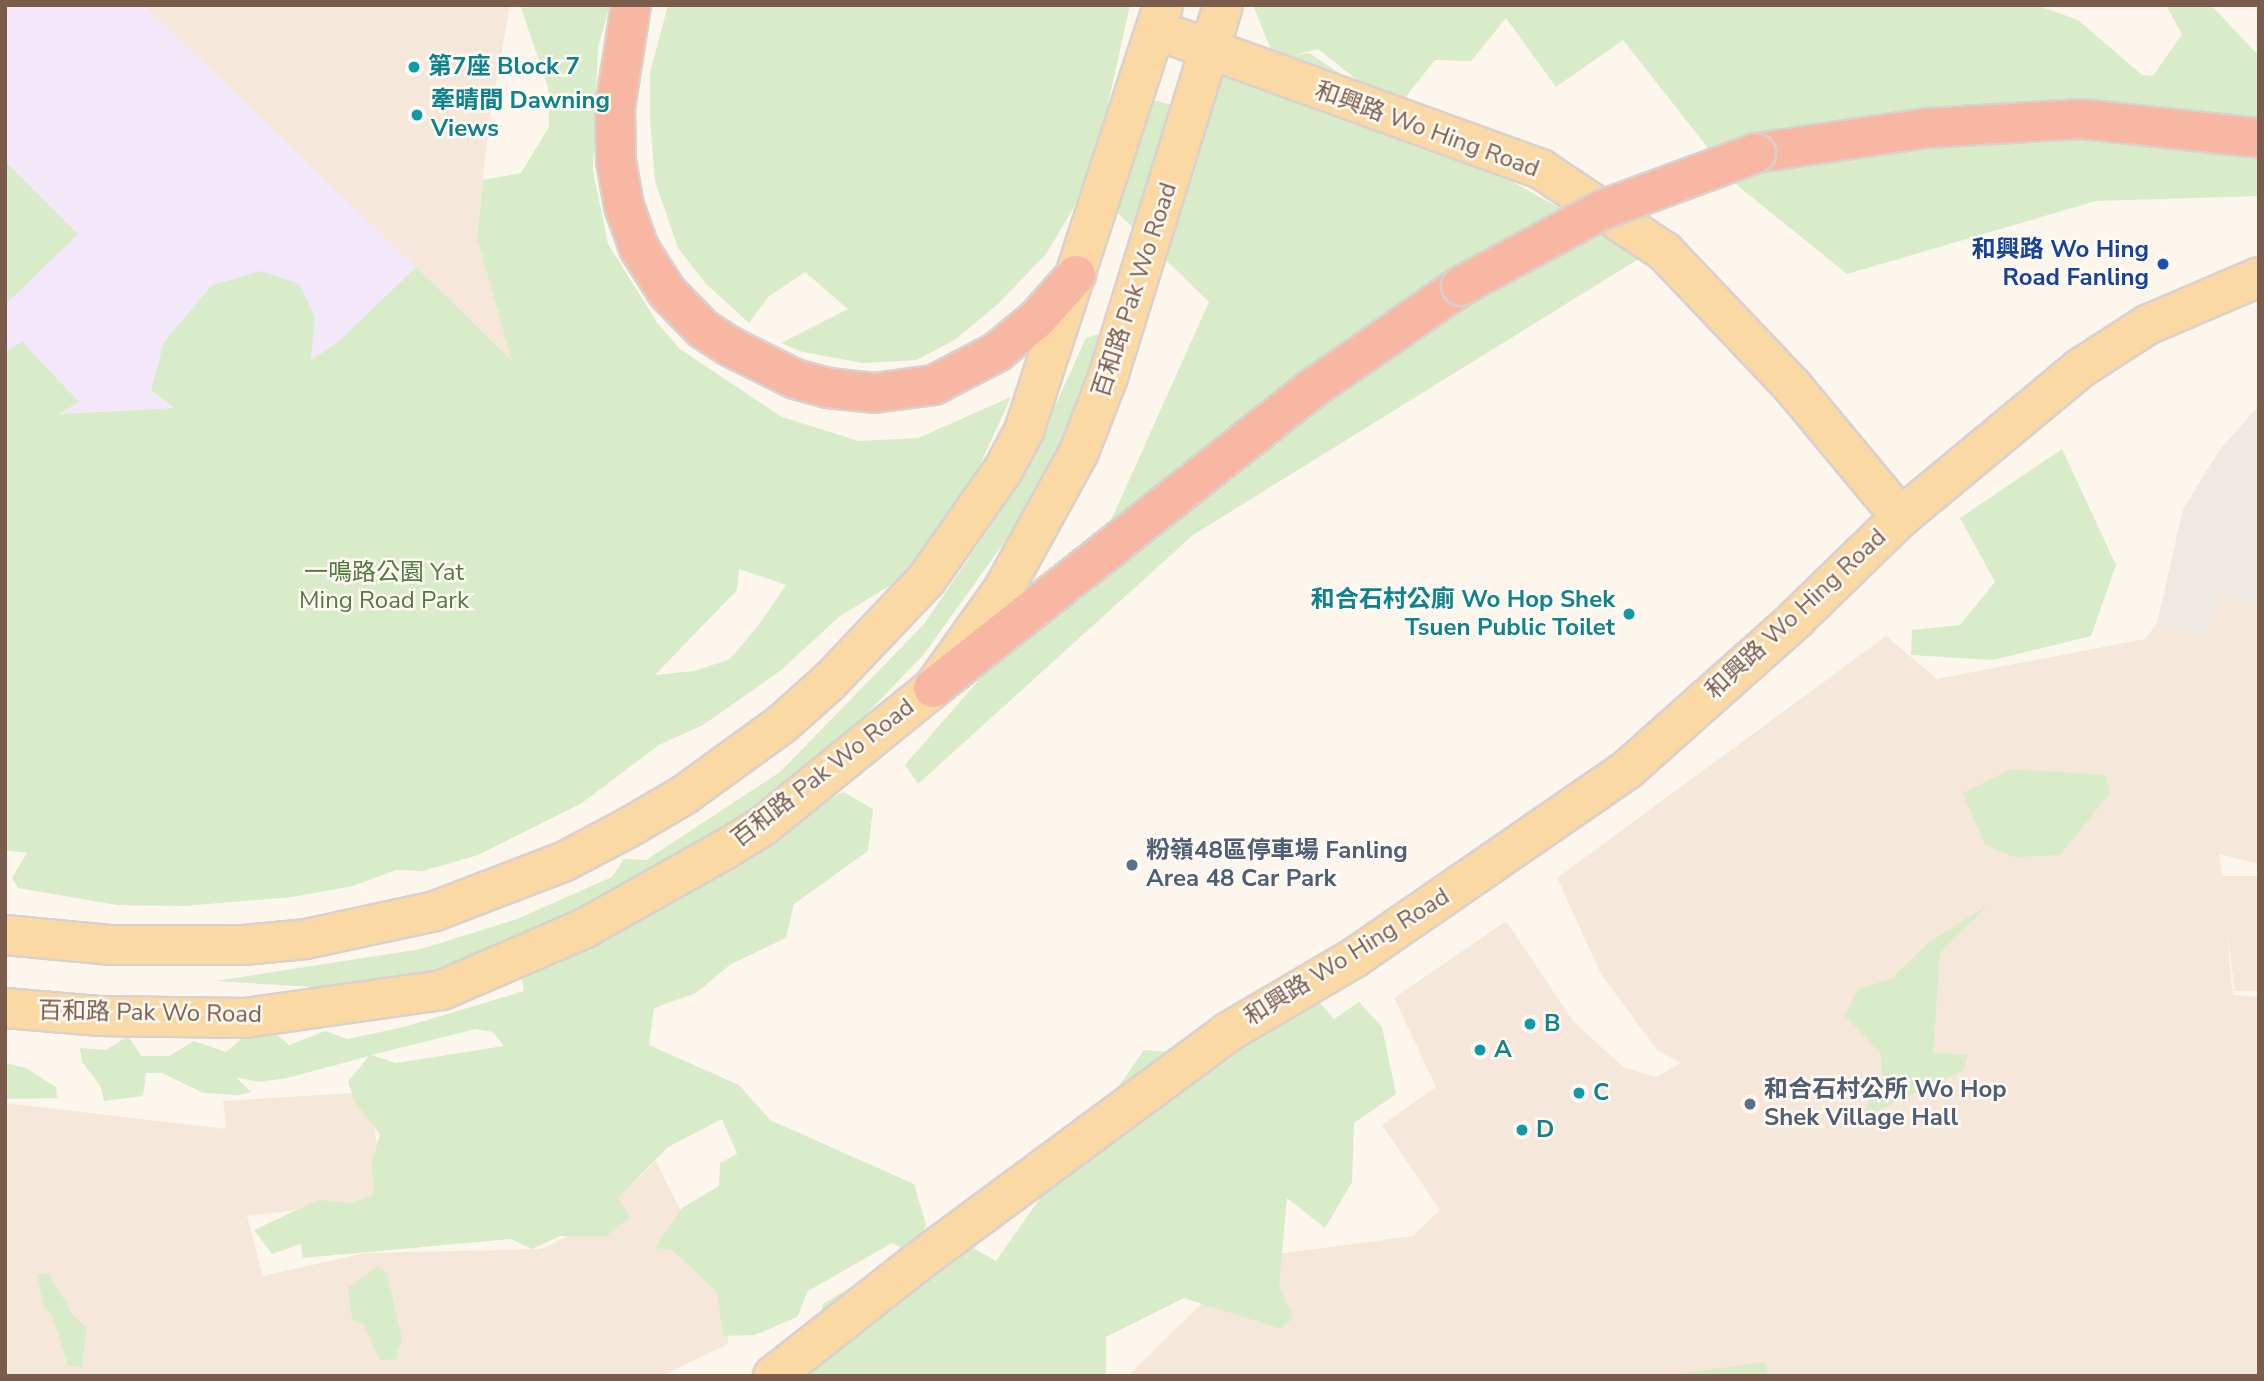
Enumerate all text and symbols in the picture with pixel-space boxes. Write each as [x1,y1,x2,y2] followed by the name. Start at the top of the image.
[428,53,580,81] place label: 第7座 Block 7
[406,59,422,75] marker: 第7座 Block 7
[1311,76,1543,184] street label: 和興路 Wo Hing Road
[431,87,610,143] place label: 牽晴間 Dawning Views
[409,107,425,123] marker: 牽晴間 Dawning Views
[1087,179,1183,401] street label: 百和路 Pak Wo Road
[1972,236,2149,292] place label: 和興路 Wo Hing Road Fanling
[2155,256,2171,272] marker: 和興路 Wo Hing Road Fanling
[1700,523,1892,705] street label: 和興路 Wo Hing Road
[299,559,469,615] park label: 一鳴路公園 Yat Ming Road Park
[1311,586,1615,642] place label: 和合石村公廁 Wo Hop Shek Tsuen Public Toilet
[1621,606,1637,622] marker: 和合石村公廁 Wo Hop Shek Tsuen Public Toilet
[726,693,920,853] street label: 百和路 Pak Wo Road
[1146,837,1408,893] place label: 粉嶺48區停車場 Fanling Area 48 Car Park
[1124,857,1140,873] marker: 粉嶺48區停車場 Fanling Area 48 Car Park
[1239,882,1455,1032] street label: 和興路 Wo Hing Road
[38,997,262,1029] street label: 百和路 Pak Wo Road
[1544,1010,1561,1038] place label: B
[1522,1016,1538,1032] marker: B
[1494,1036,1512,1064] place label: A
[1472,1042,1488,1058] marker: A
[1764,1076,2007,1132] place label: 和合石村公所 Wo Hop Shek Village Hall
[1593,1079,1609,1107] place label: C
[1571,1085,1587,1101] marker: C
[1742,1096,1758,1112] marker: 和合石村公所 Wo Hop Shek Village Hall
[1536,1116,1554,1144] place label: D
[1514,1122,1530,1138] marker: D

